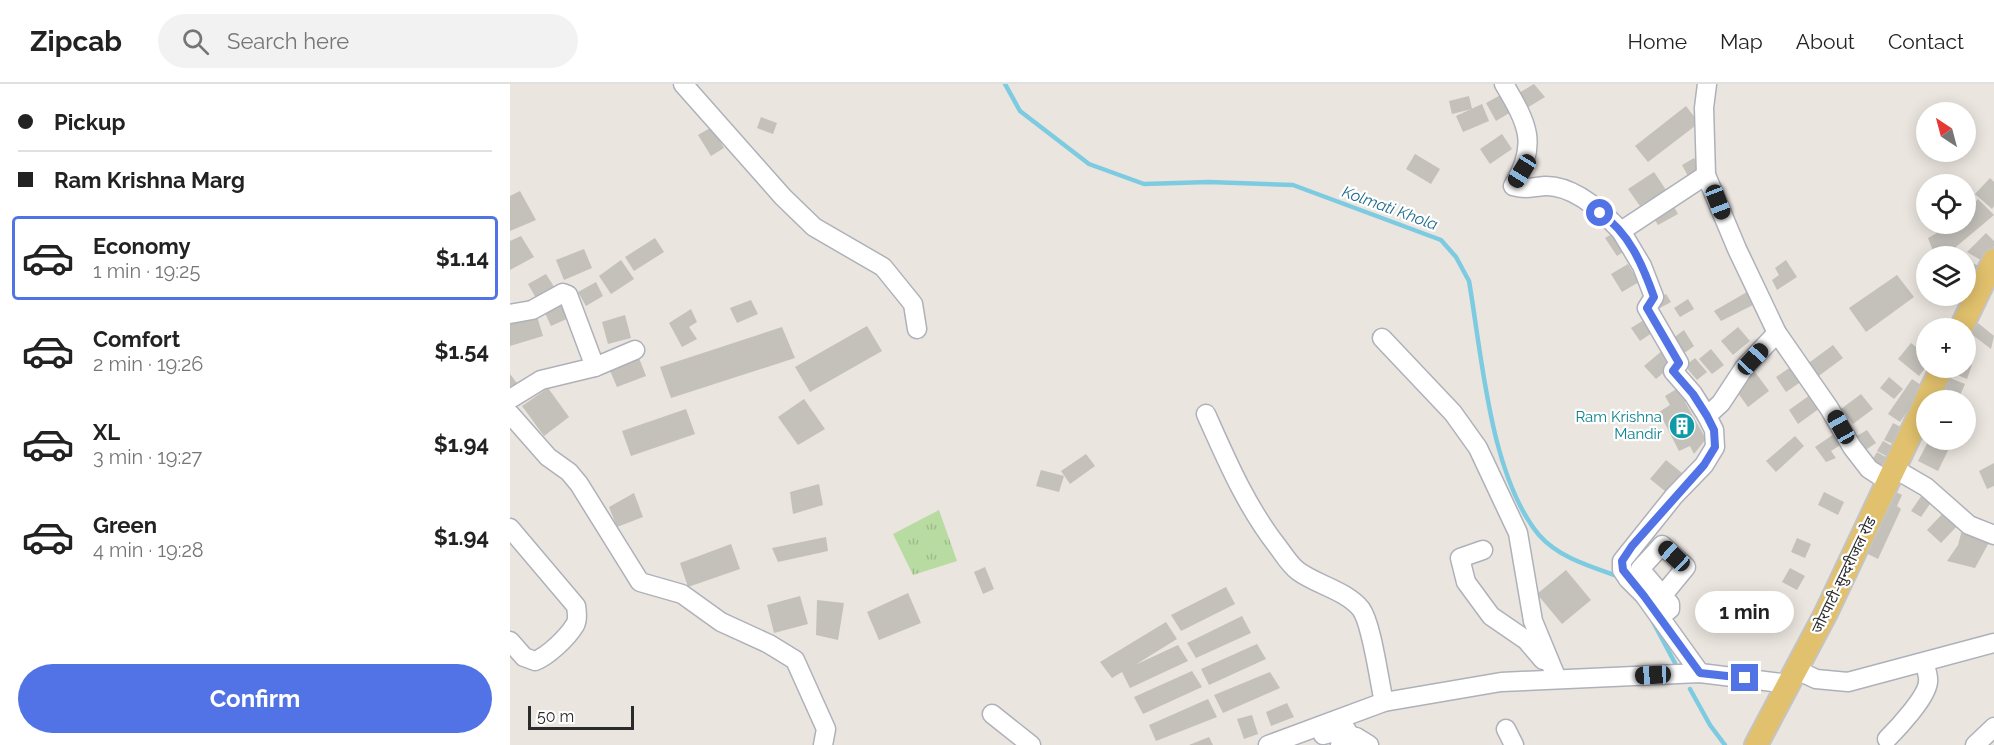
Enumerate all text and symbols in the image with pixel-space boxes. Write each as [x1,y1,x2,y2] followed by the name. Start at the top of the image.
[158,14,578,68] search box
[30,25,122,58] text: Zipcab
[179,25,212,58] icon: search
[227,28,349,54] text: Search here
[1628,29,1687,54] text: Home
[1720,29,1763,54] text: Map
[1796,29,1855,54] text: About
[1888,29,1964,54] text: Contact
[1916,102,1976,162] north arrow
[1916,102,1976,450] map controls
[54,109,126,135] text: Pickup
[1505,151,1539,191] car
[54,167,245,193] text: Ram Krishna Marg
[1916,174,1976,234] button: locate
[1340,182,1441,234] water label: Kolmati Khola
[1703,182,1733,222] car
[1586,199,1613,226] route start
[21,231,75,285] icon: car
[93,233,191,259] text: Economy
[436,245,489,271] text: $1.14
[1916,246,1976,306] button: layers
[93,259,200,283] text: 1 min · 19:25
[1916,318,1976,378] button: +
[21,324,75,378] icon: car
[93,326,180,352] text: Comfort
[434,338,489,364] text: $1.54
[1734,340,1772,378] car
[93,352,203,376] text: 2 min · 19:26
[1916,390,1976,450] button: −
[1824,407,1858,447] car
[1575,408,1663,443] place label: Ram Krishna Mandir
[1667,411,1697,441] building icon: Ram Krishna Mandir
[21,417,75,471] icon: car
[93,419,120,445] text: XL
[434,431,489,457] text: $1.94
[93,445,202,469] text: 3 min · 19:27
[21,510,75,564] icon: car
[93,512,157,538] text: Green
[1808,513,1881,637] street label: जोरपाटी-सुन्दरीजल रोड
[434,524,489,550] text: $1.94
[1655,537,1693,575] car
[93,538,204,562] text: 4 min · 19:28
[1696,591,1794,633] callout: 1 min
[1719,600,1770,624] text: 1 min
[18,664,492,733] button: Confirm
[1731,664,1758,691] route end
[1635,665,1671,685] car
[528,703,634,730] scale bar
[537,707,574,726] text: 50 m

